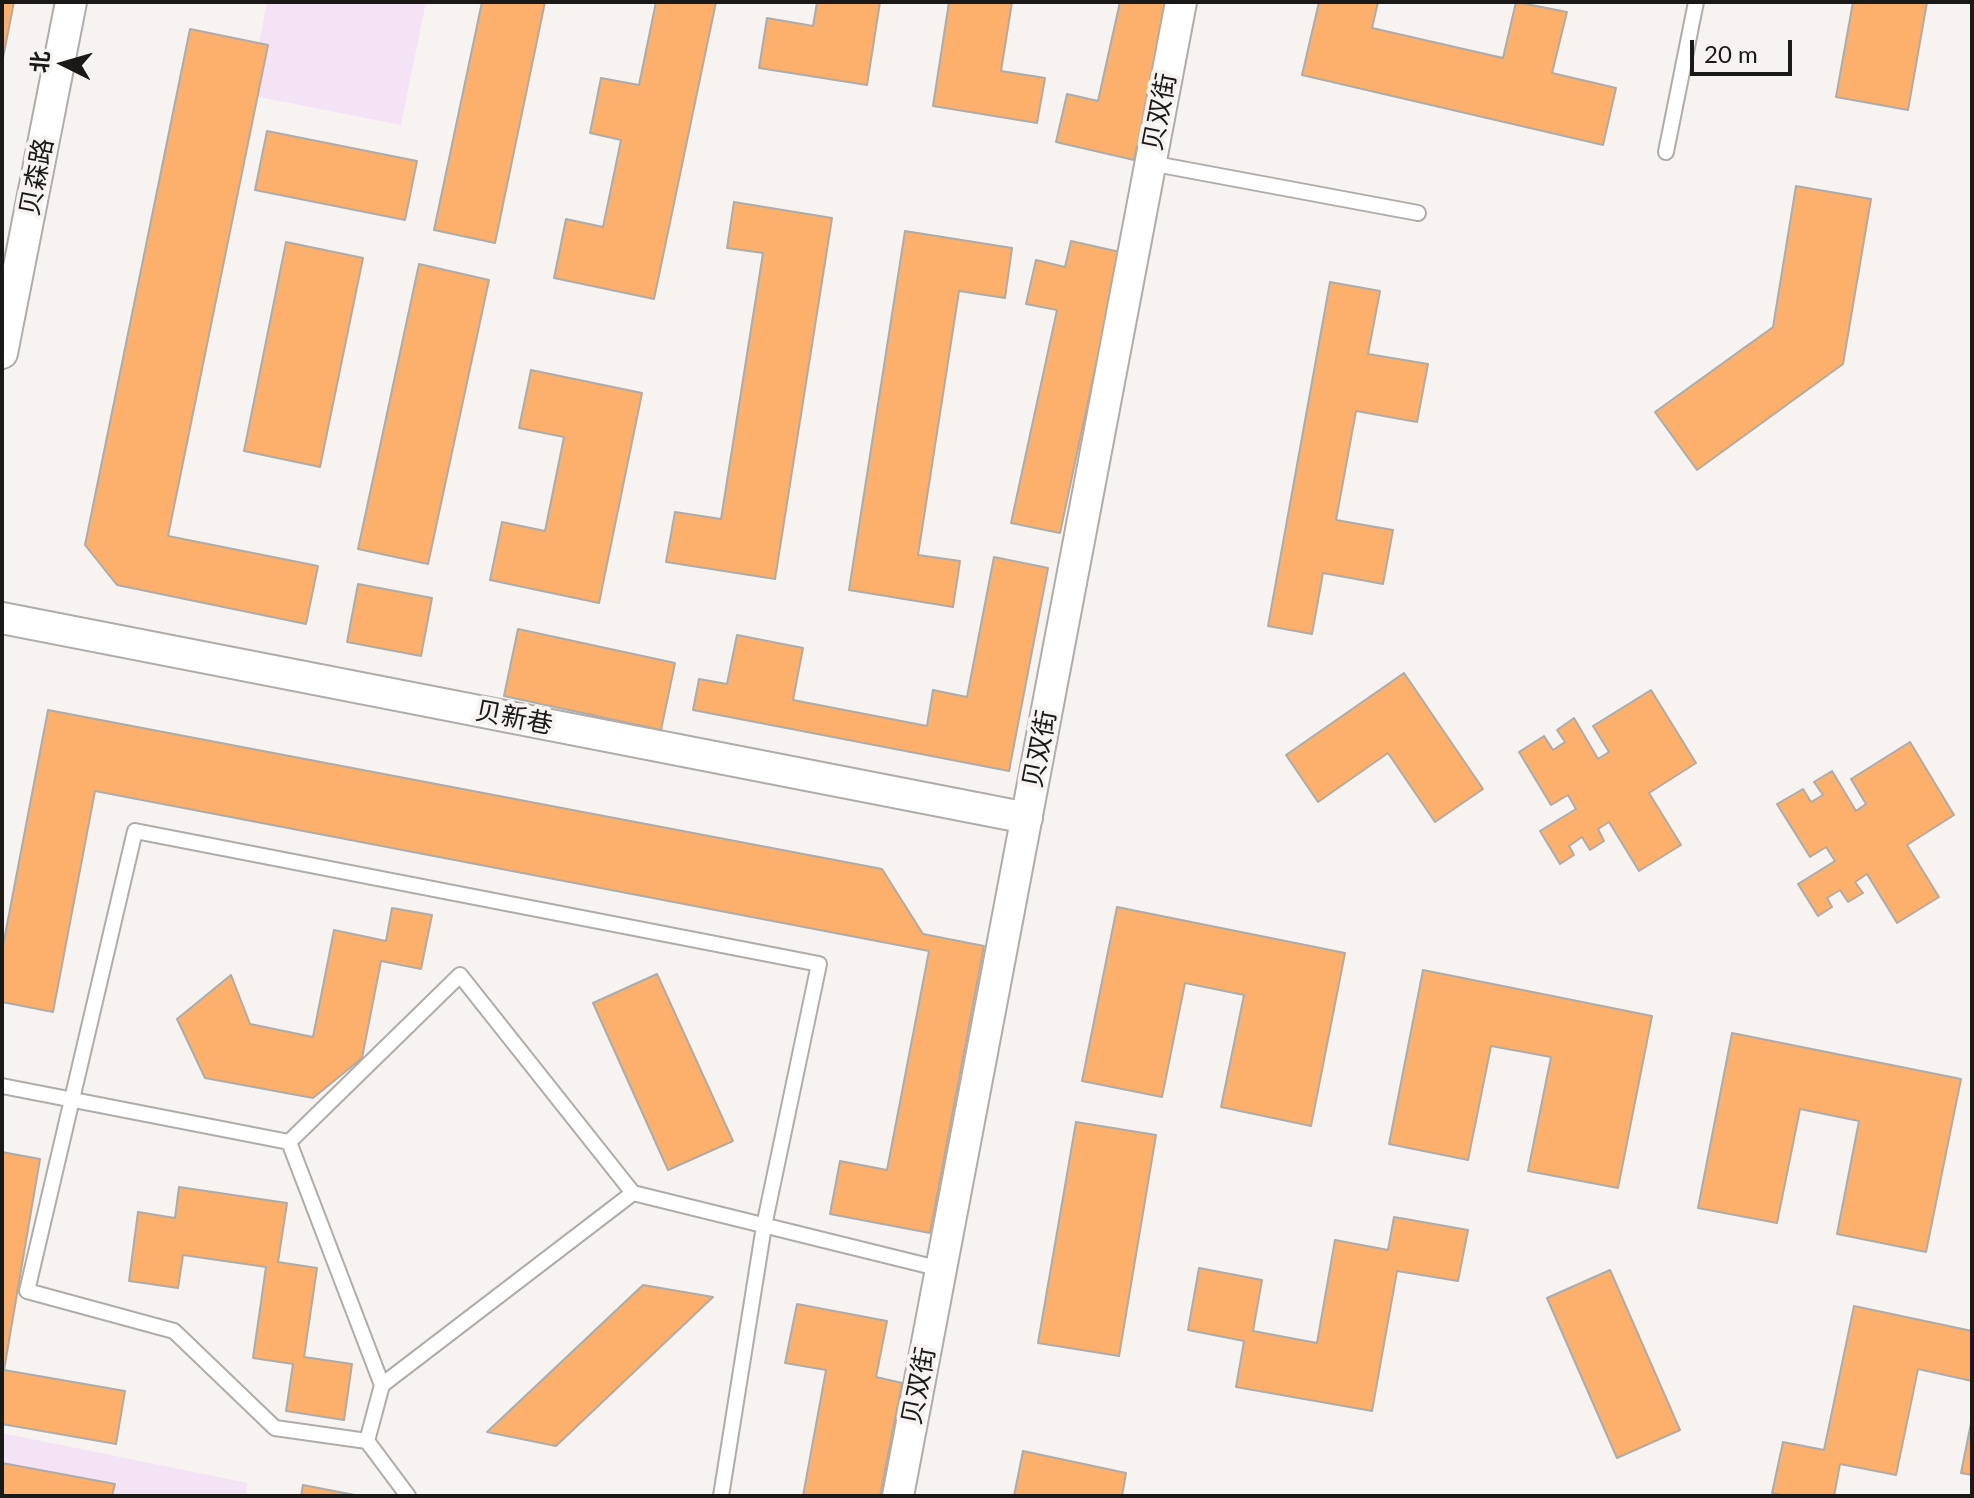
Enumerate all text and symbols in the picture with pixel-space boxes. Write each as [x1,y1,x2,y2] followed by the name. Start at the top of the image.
[24,24,104,104] north arrow
[1694,24,1796,74] scale bar
[1704,39,1758,68] text: 20 m
[25,50,54,74] text: 北
[1137,71,1183,153] street label: 贝双街
[14,136,60,218] street label: 贝森路
[473,695,555,741] street label: 贝新巷
[1017,708,1063,790] street label: 贝双街
[896,1345,942,1427] street label: 贝双街

